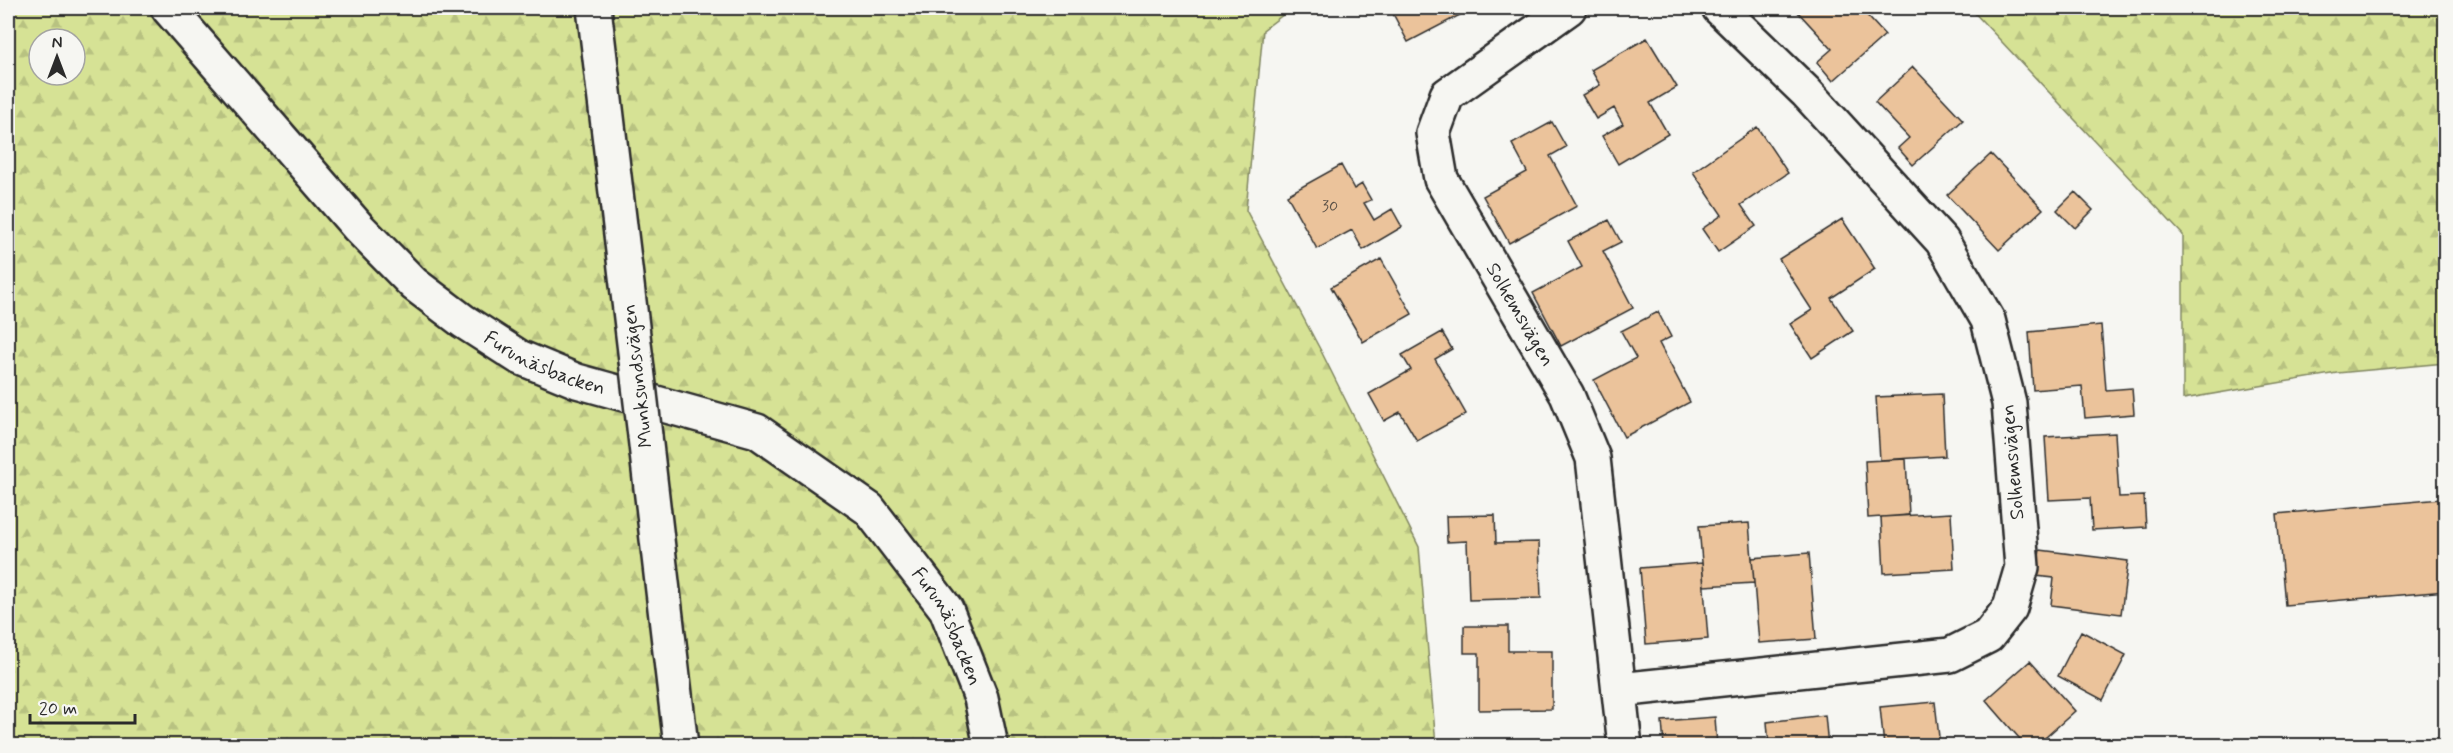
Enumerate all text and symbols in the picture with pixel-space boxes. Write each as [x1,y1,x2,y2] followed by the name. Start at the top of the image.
[27,27,87,87] north arrow
[52,33,62,54] text: N
[1322,196,1338,217] house number: 30
[1479,258,1561,371] street label: Solhemsvägen
[616,303,660,449] street label: Munksundsvägen
[479,324,608,402] street label: Furunäsbacken
[1995,403,2031,521] street label: Solhemsvägen
[905,562,988,690] street label: Furunäsbacken
[30,687,135,725] scale bar
[39,697,77,721] text: 20 m

